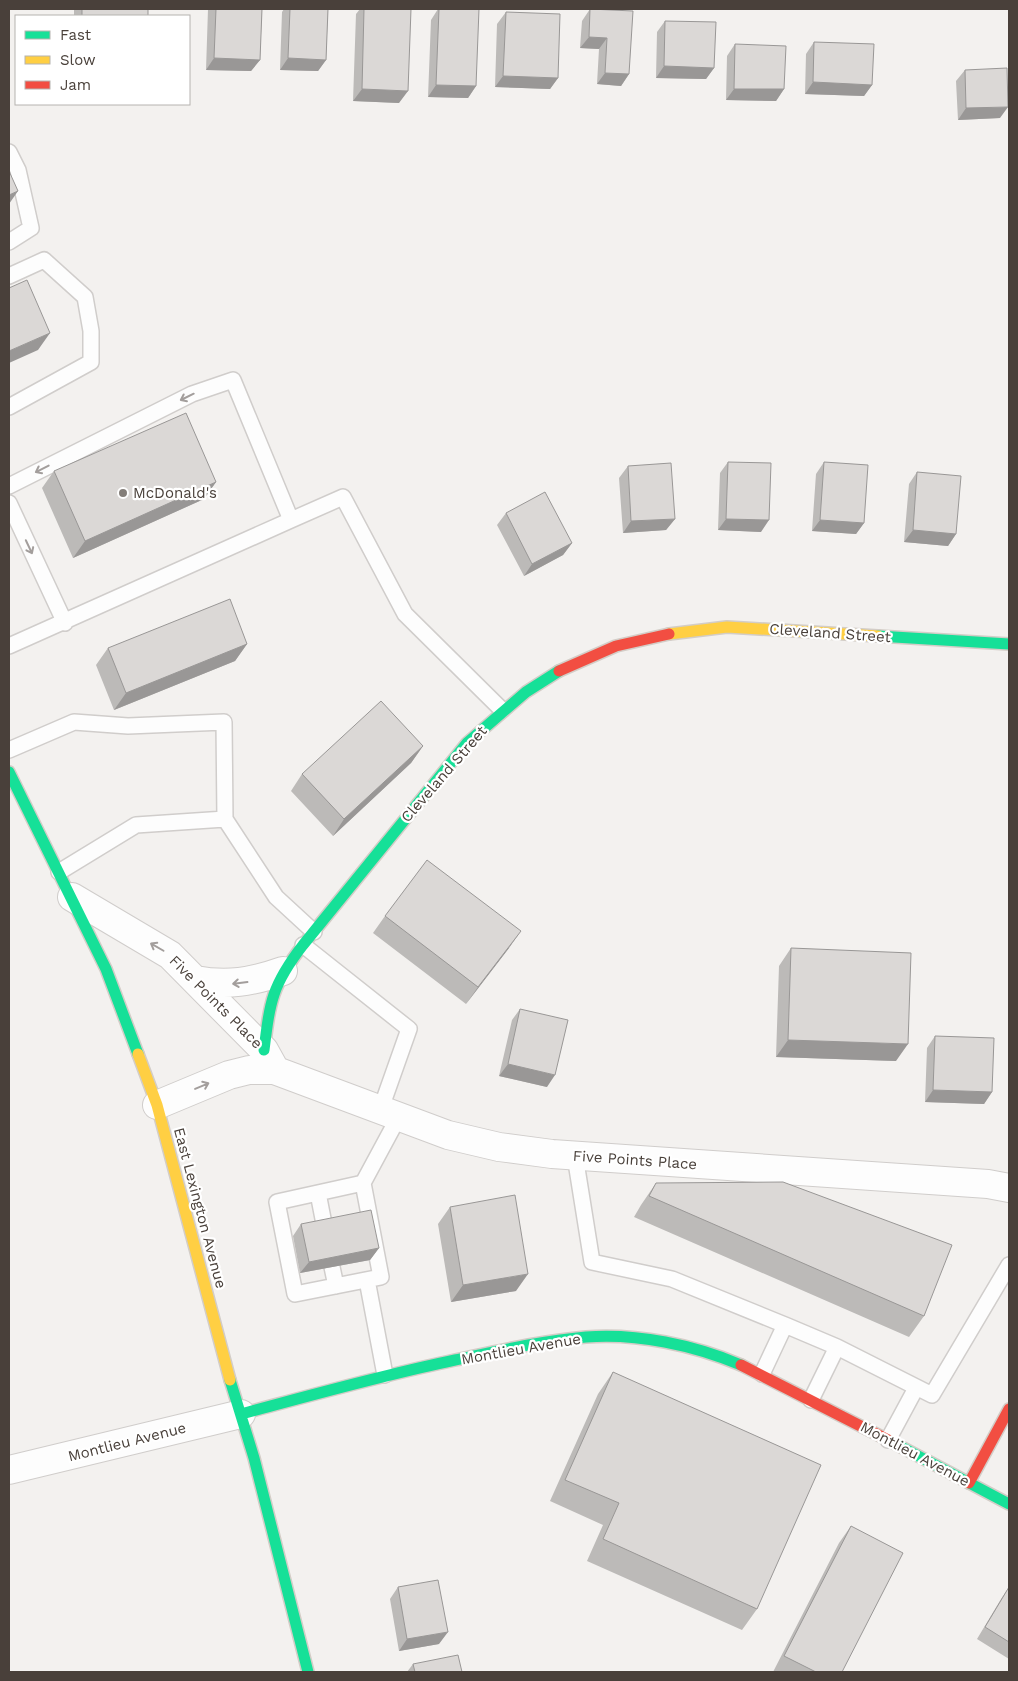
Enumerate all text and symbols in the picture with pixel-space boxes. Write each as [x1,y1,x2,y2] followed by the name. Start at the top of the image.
[15,15,190,105] legend
[60,26,92,44] text: Fast
[60,51,96,69] text: Slow
[60,76,91,94] text: Jam
[180,393,195,402] one-way arrow
[34,465,49,475] one-way arrow
[133,484,217,502] place label: McDonald's
[117,487,129,499] marker: McDonald's
[25,539,35,554] one-way arrow
[769,620,892,646] street label: Cleveland Street
[397,722,491,826] street label: Cleveland Street
[150,942,164,952] one-way arrow
[166,952,266,1052] street label: Five Points Place
[232,978,248,988] one-way arrow
[194,1081,209,1090] one-way arrow
[170,1126,230,1290] street label: East Lexington Avenue
[572,1147,698,1173] street label: Five Points Place
[460,1330,582,1368] street label: Montlieu Avenue
[857,1418,973,1490] street label: Montlieu Avenue
[66,1419,188,1465] street label: Montlieu Avenue

